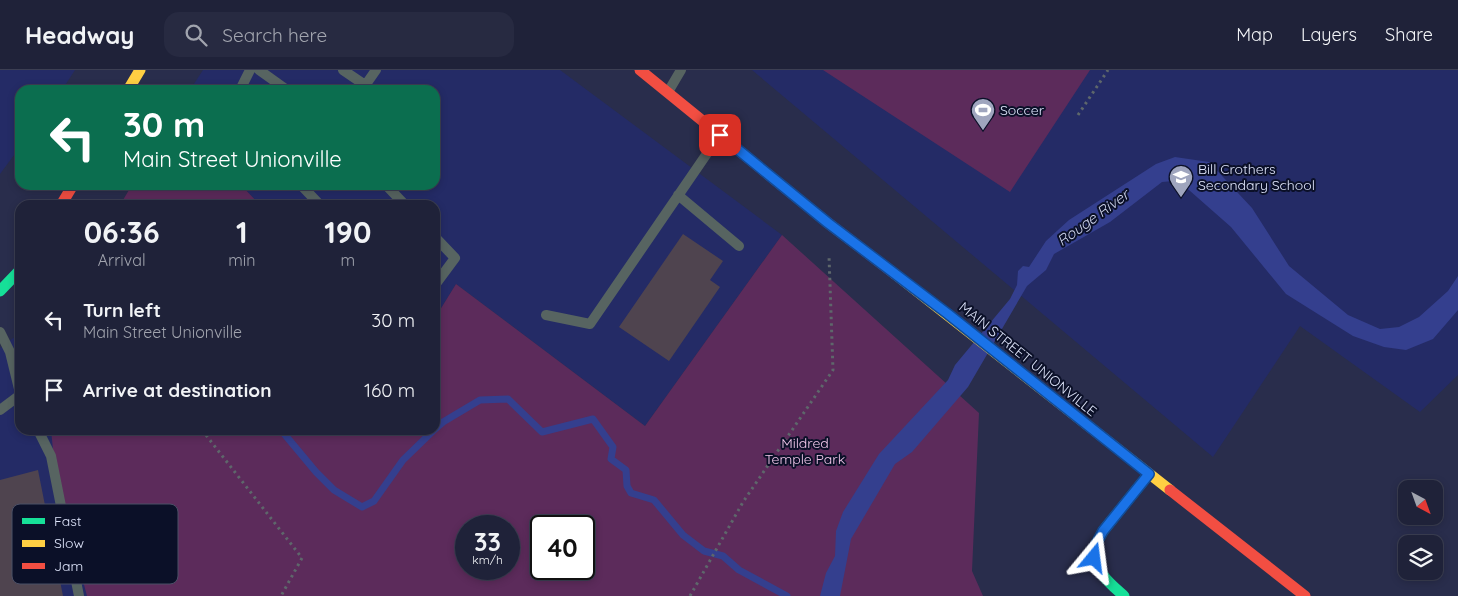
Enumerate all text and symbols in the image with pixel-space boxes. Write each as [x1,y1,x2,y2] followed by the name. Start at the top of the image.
[164,12,514,57] search box
[25,20,134,50] text: Headway
[182,21,210,49] icon: search
[222,23,327,47] text: Search here
[1236,23,1273,46] text: Map
[1301,23,1357,46] text: Layers
[1385,23,1433,46] text: Share
[970,97,996,131] sports icon: Soccer
[1000,101,1045,119] place label: Soccer
[123,102,205,146] text: 30 m
[40,105,105,170] icon: left
[699,114,741,156] pin
[706,121,734,149] icon: arrive
[123,145,342,173] text: Main Street Unionville
[1198,160,1315,194] place label: Bill Crothers Secondary School
[1168,164,1194,198] school or university icon: Bill Crothers Secondary School
[1053,184,1134,250] water label: Rouge River
[84,213,160,251] text: 06:36
[236,213,248,251] text: 1
[324,213,371,251] text: 190
[98,250,146,270] text: Arrival
[228,250,256,270] text: min
[340,250,355,270] text: m
[83,298,161,322] text: Turn left
[955,298,1101,420] street label: MAIN STREET UNIONVILLE
[40,306,68,334] icon: left
[371,308,415,332] text: 30 m
[83,322,242,342] text: Main Street Unionville
[40,376,68,404] icon: arrive
[83,378,272,402] text: Arrive at destination
[364,378,415,402] text: 160 m
[765,434,845,468] park label: Mildred Temple Park
[1398,480,1442,525] north arrow
[1398,480,1443,580] map controls
[12,504,178,584] legend
[54,512,82,530] text: Fast
[530,515,595,580] speed limit sign: 40
[474,526,501,557] text: 33
[1067,531,1119,583] position arrow
[54,534,84,552] text: Slow
[1398,535,1443,580] button: layers
[472,552,503,567] text: km/h
[54,557,83,575] text: Jam

